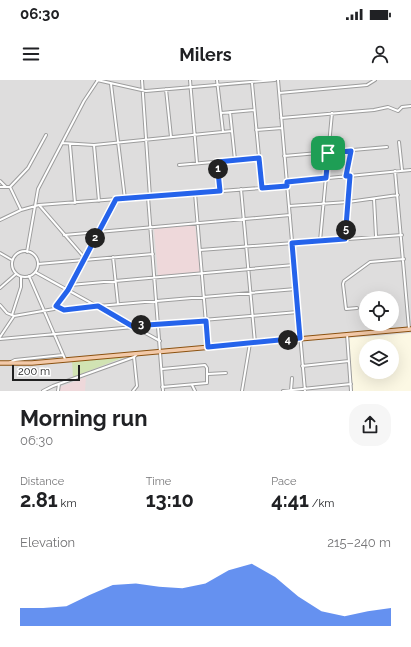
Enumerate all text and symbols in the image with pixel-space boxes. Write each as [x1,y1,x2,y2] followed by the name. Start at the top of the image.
[20,5,60,23] text: 06:30
[20,43,42,65] icon: menu
[369,43,391,65] icon: person
[179,44,232,65] text: Milers
[311,136,345,170] pin
[317,142,339,164] icon: arrive
[208,159,228,179] pin: 1
[215,162,221,175] text: 1
[336,220,356,240] pin: 5
[343,223,349,236] text: 5
[85,228,105,248] pin: 2
[92,231,98,244] text: 2
[359,291,399,379] map controls
[359,291,399,331] button: locate
[131,315,151,335] pin: 3
[138,318,144,331] text: 3
[278,330,298,350] pin: 4
[285,333,291,346] text: 4
[359,339,399,379] button: layers
[12,363,80,382] scale bar
[18,365,50,378] text: 200 m
[349,404,391,446] button: share
[20,405,148,431] text: Morning run
[20,433,53,448] text: 06:30
[20,475,64,488] text: Distance
[146,475,171,488] text: Time
[271,475,297,488] text: Pace
[20,488,58,512] text: 2.81
[146,488,194,512] text: 13:10
[271,488,309,512] text: 4:41
[58,497,77,510] text: km
[309,497,334,510] text: /km
[20,535,75,550] text: Elevation
[327,535,391,550] text: 215–240 m

